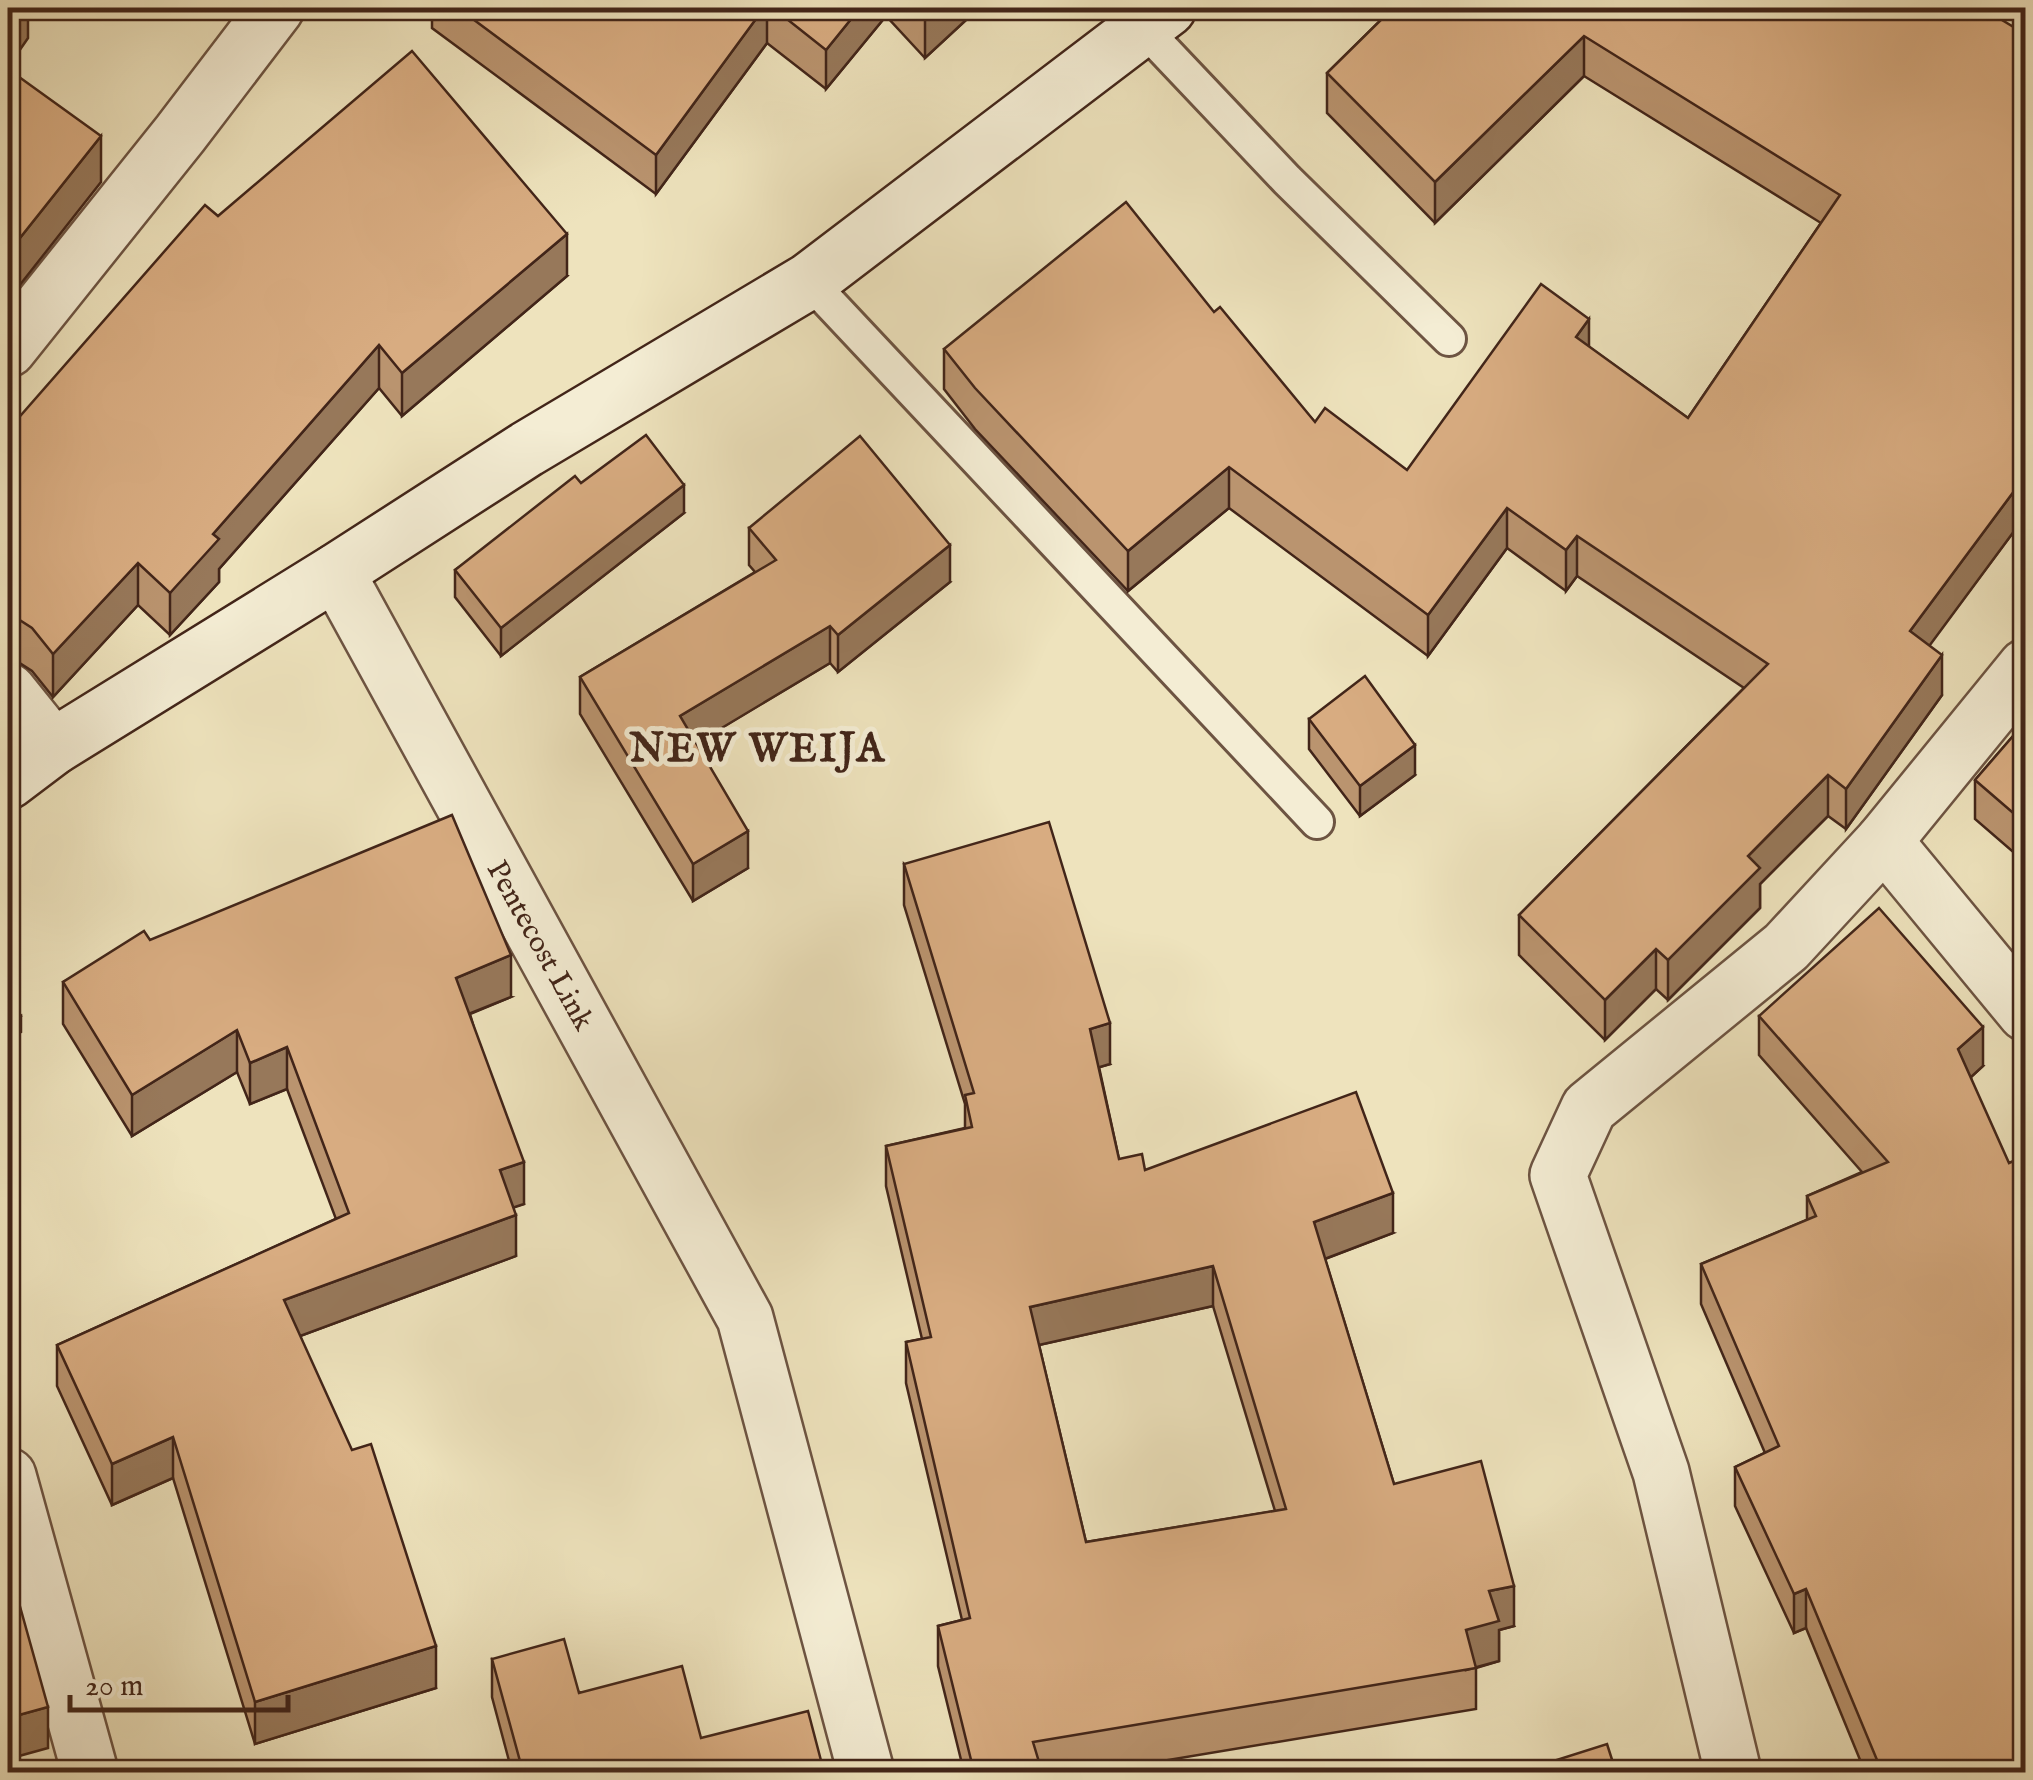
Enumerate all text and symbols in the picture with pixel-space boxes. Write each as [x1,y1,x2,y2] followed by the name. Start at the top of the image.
[629,725,886,776] district label: NEW WEIJA
[477,854,602,1038] street label: Pentecost Link
[70,1650,288,1712] scale bar
[85,1668,144,1706] text: 20 m

